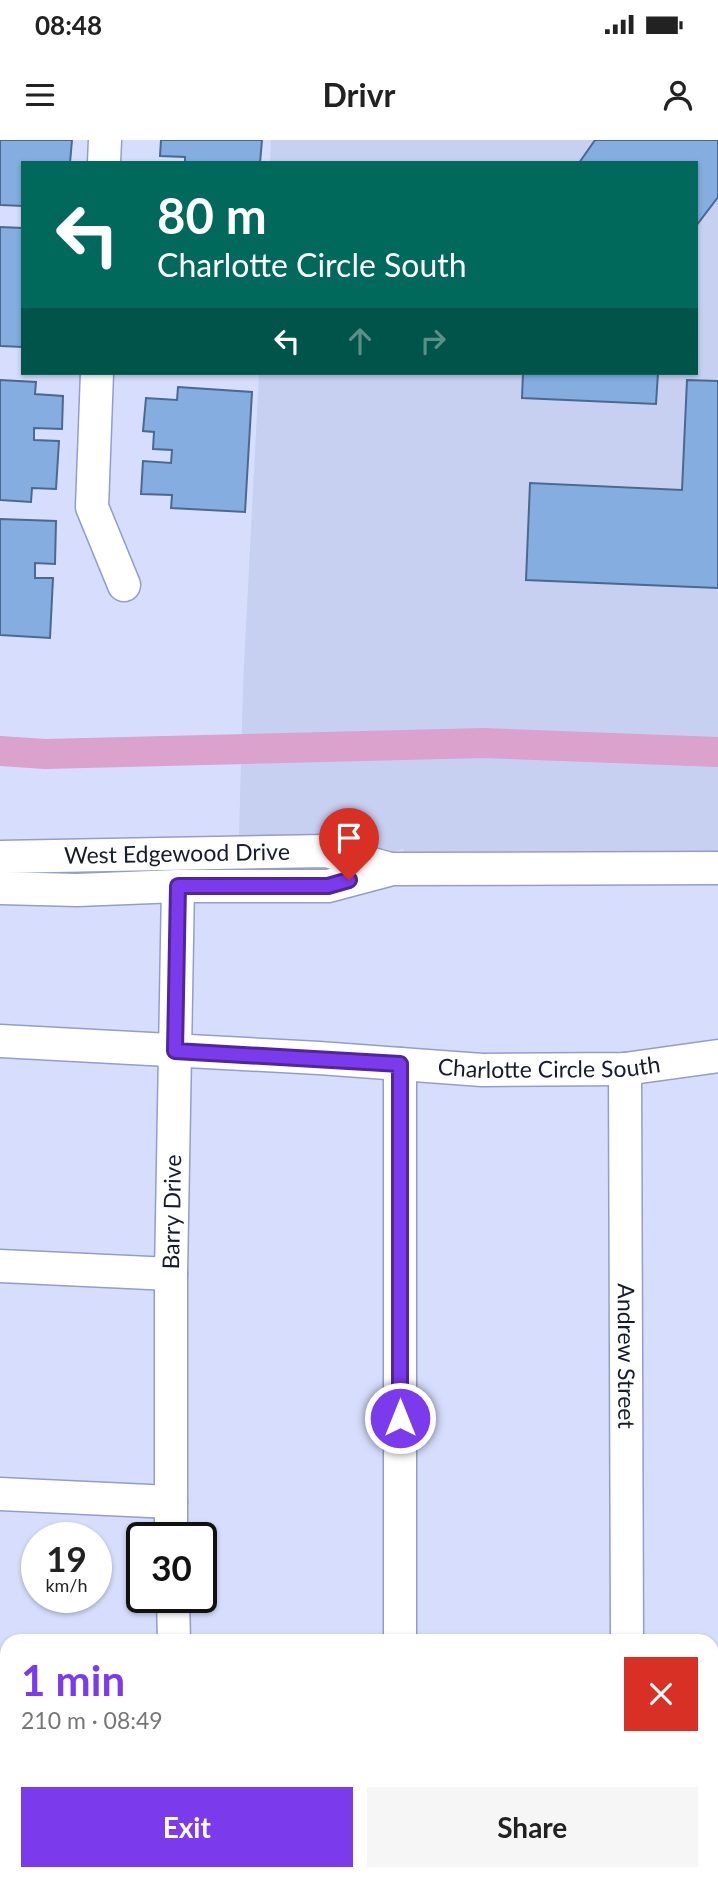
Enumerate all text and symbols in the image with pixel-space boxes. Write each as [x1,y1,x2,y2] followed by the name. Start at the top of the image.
[35,9,102,41] text: 08:48
[323,75,395,114] text: Drivr
[21,76,59,114] icon: menu
[659,76,697,114] icon: person
[157,186,267,244] text: 80 m
[42,189,133,280] icon: left
[157,245,467,284] text: Charlotte Circle South
[268,322,306,360] icon: left
[341,322,379,360] icon: ahead
[414,322,452,360] icon: right
[319,808,379,880] pin
[330,819,368,857] icon: arrive
[64,837,290,869] street label: West Edgewood Drive
[437,1049,662,1083] street label: Charlotte Circle South
[156,1154,186,1270] street label: Barry Drive
[613,1283,641,1429] street label: Andrew Street
[363,1381,437,1455] position arrow
[126,1522,217,1613] speed limit sign: 30
[46,1537,87,1579] text: 19
[45,1574,88,1596] text: km/h
[21,1655,125,1705] text: 1 min
[624,1657,698,1731] button: close
[21,1706,163,1734] text: 210 m · 08:49
[21,1787,353,1867] button: Exit
[367,1787,698,1867] button: Share

